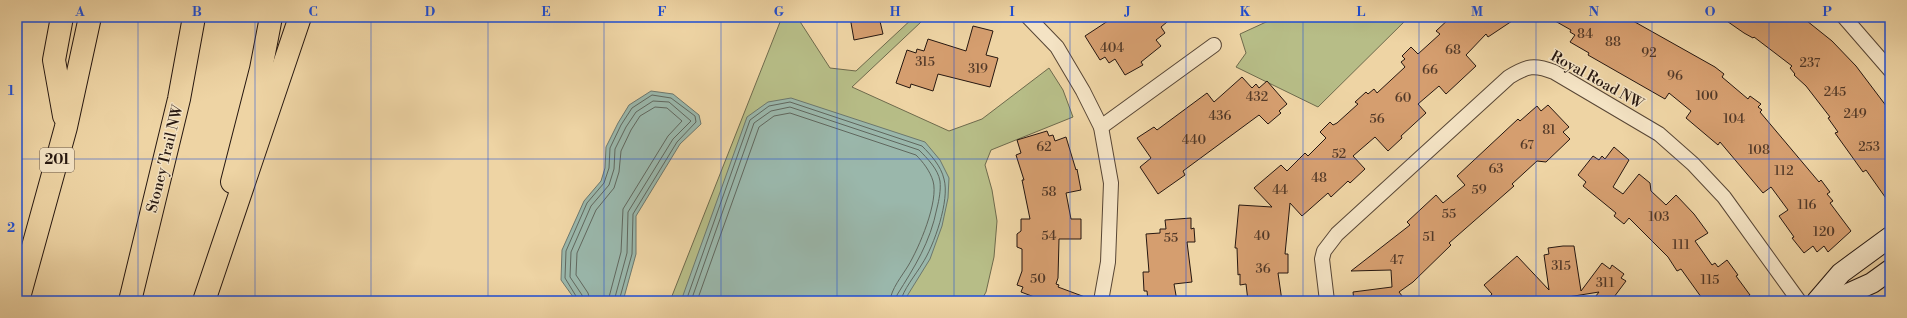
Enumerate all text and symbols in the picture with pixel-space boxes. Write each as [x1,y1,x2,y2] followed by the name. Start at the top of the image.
[74,4,85,20] text: A
[192,4,202,20] text: B
[308,4,318,20] text: C
[425,4,435,20] text: D
[541,4,551,20] text: E
[657,4,667,20] text: F
[774,4,785,20] text: G
[890,4,901,20] text: H
[1009,4,1015,20] text: I
[1123,4,1131,20] text: J
[1240,4,1251,20] text: K
[1357,4,1366,20] text: L
[1471,4,1483,20] text: M
[1589,4,1600,20] text: N
[1705,4,1716,20] text: O
[1822,4,1832,20] text: P
[1577,26,1593,42] house number: 84
[1605,34,1621,50] house number: 88
[1100,40,1124,56] house number: 404
[1445,42,1461,58] house number: 68
[1641,45,1657,61] house number: 92
[1547,47,1647,114] street label: Royal Road NW
[915,54,935,70] house number: 315
[1800,55,1821,71] house number: 237
[968,61,988,77] house number: 319
[1422,62,1438,78] house number: 66
[1667,68,1683,84] house number: 96
[8,83,15,99] text: 1
[1824,84,1846,100] house number: 245
[1696,88,1719,104] house number: 100
[1246,89,1268,105] house number: 432
[1395,90,1412,106] house number: 60
[142,103,188,215] street label: Stoney Trail NW
[1843,106,1867,122] house number: 249
[1209,108,1232,124] house number: 436
[1369,111,1385,127] house number: 56
[1723,111,1745,127] house number: 104
[1542,122,1556,138] house number: 81
[1182,132,1207,148] house number: 440
[1520,137,1534,153] house number: 67
[1036,139,1052,155] house number: 62
[1858,139,1880,155] house number: 253
[1748,142,1770,158] house number: 108
[1332,146,1346,162] house number: 52
[40,148,74,172] road number: 201
[1488,161,1504,177] house number: 63
[1774,163,1794,179] house number: 112
[1311,170,1327,186] house number: 48
[1272,182,1288,198] house number: 44
[1471,182,1487,198] house number: 59
[1041,184,1057,200] house number: 58
[1797,197,1817,213] house number: 116
[1442,206,1456,222] house number: 55
[1649,209,1669,225] house number: 103
[7,220,15,236] text: 2
[1813,224,1835,240] house number: 120
[1041,228,1057,244] house number: 54
[1254,228,1271,244] house number: 40
[1423,229,1436,245] house number: 51
[1164,230,1178,246] house number: 55
[1672,237,1690,253] house number: 111
[1390,252,1404,268] house number: 47
[1551,258,1571,274] house number: 315
[1255,261,1271,277] house number: 36
[1030,271,1046,287] house number: 50
[1701,272,1719,288] house number: 115
[1596,275,1615,291] house number: 311

